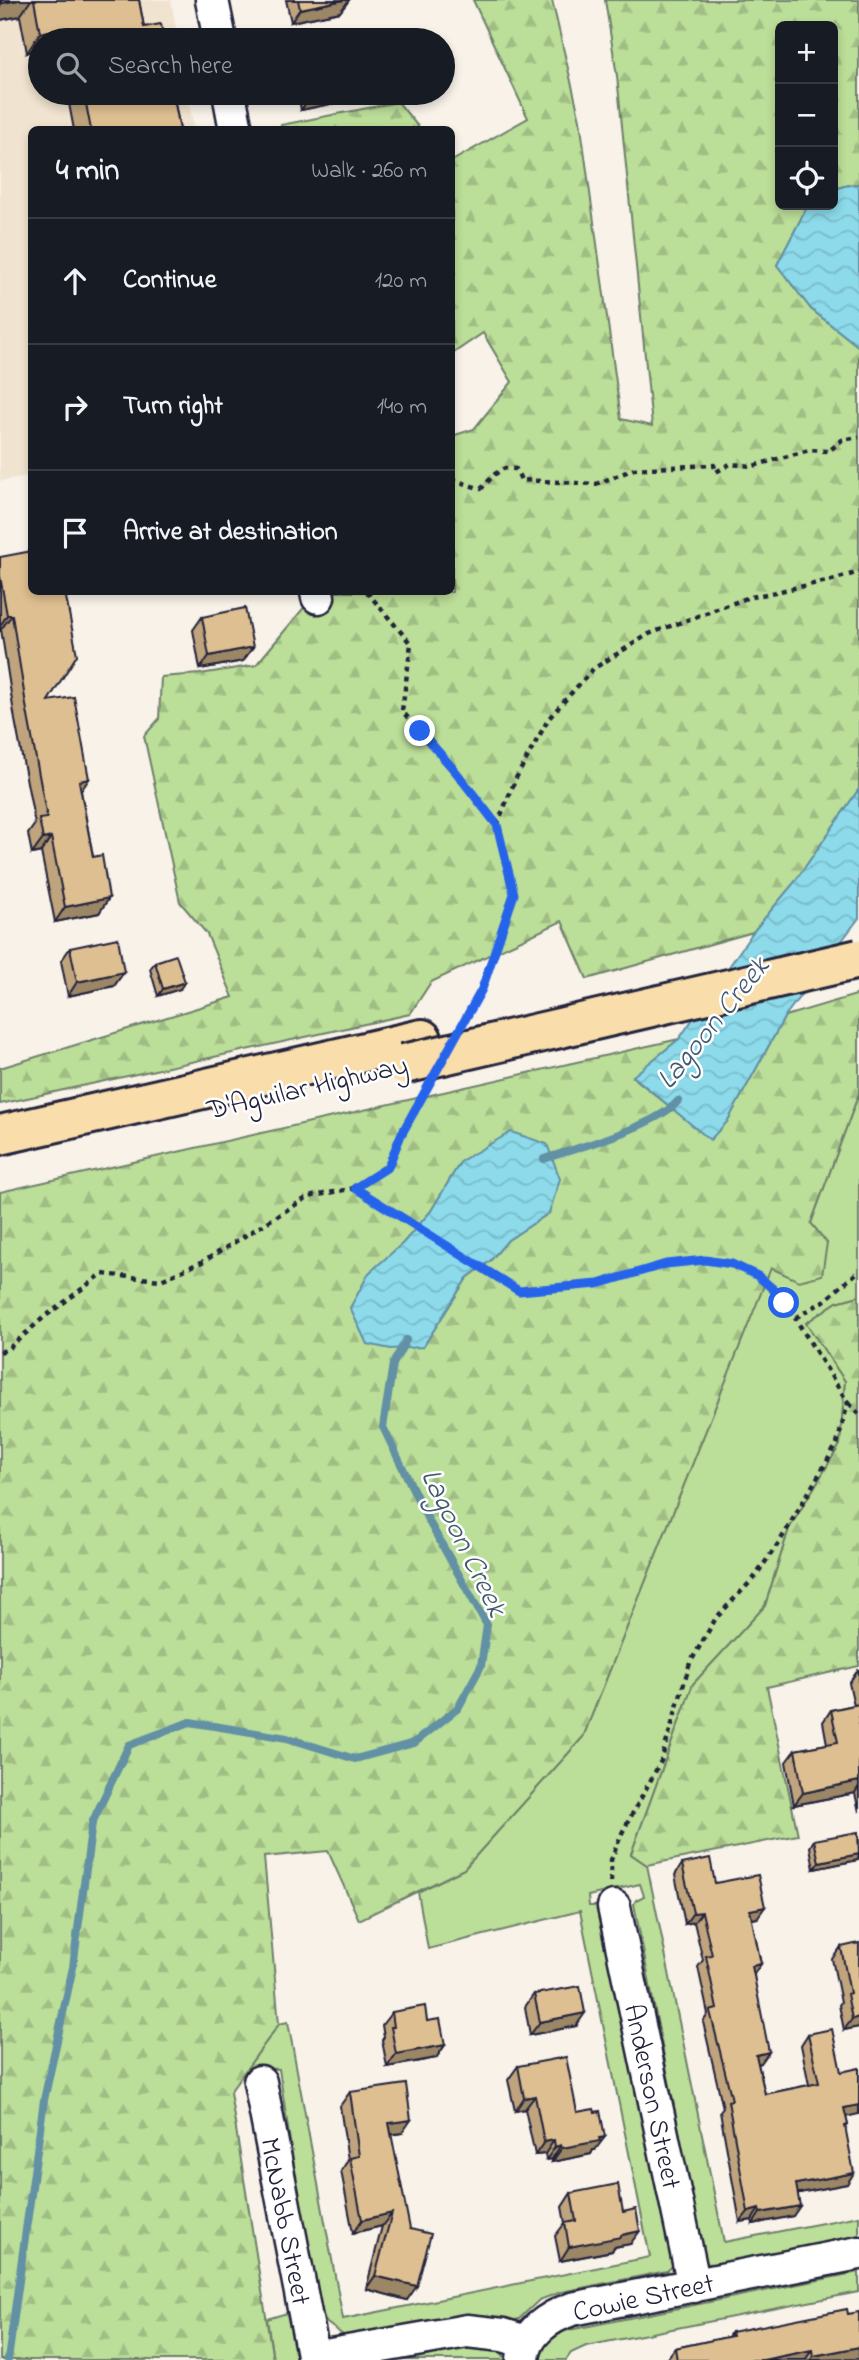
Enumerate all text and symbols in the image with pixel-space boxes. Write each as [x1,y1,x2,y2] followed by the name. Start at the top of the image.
[775,21,838,210] map controls
[775,21,838,84] button: +
[28,28,455,105] search box
[52,48,90,86] icon: search
[108,48,233,86] text: Search here
[775,84,838,147] button: −
[775,147,838,210] button: locate
[56,150,119,194] text: 4 min
[311,155,427,188] text: Walk · 260 m
[56,262,94,300] icon: ahead
[123,262,216,300] text: Continue
[375,265,427,298] text: 120 m
[56,388,94,426] icon: right
[123,388,223,426] text: Turn right
[377,391,427,424] text: 140 m
[56,514,94,552] icon: arrive
[123,514,338,552] text: Arrive at destination
[404,715,435,746] route end
[647,946,783,1100] water label: Lagoon Creek
[202,1046,412,1133] street label: D'Aguilar Highway
[768,1287,799,1318] route start
[407,1462,518,1627] water label: Lagoon Creek
[611,2000,690,2193] street label: Anderson Street
[247,2134,320,2309] street label: McNabb Street
[569,2264,718,2334] street label: Cowie Street

